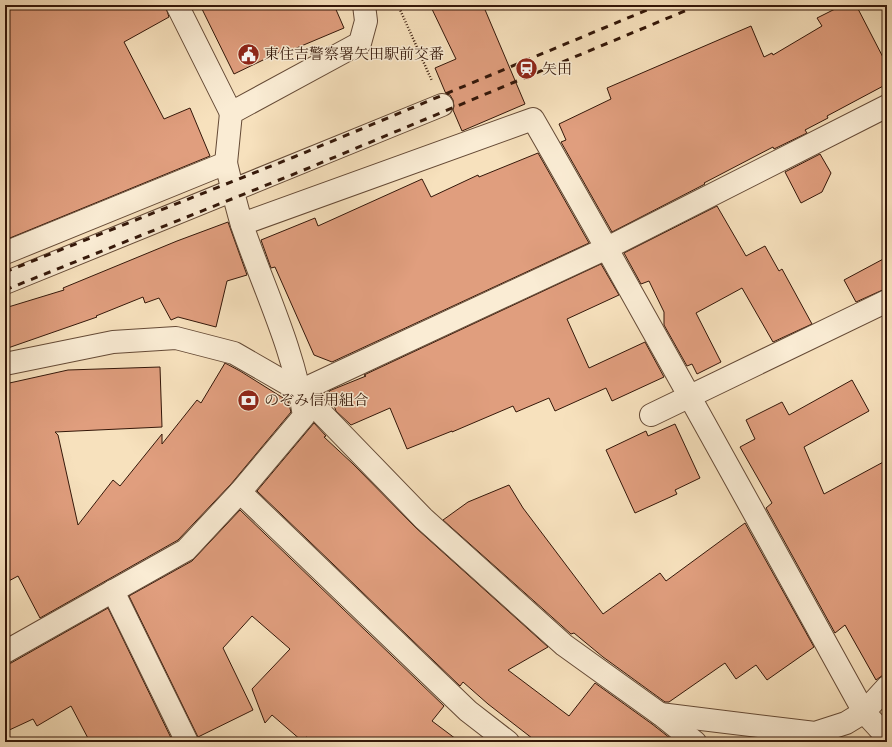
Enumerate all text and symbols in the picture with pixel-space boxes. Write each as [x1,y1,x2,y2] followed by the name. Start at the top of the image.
[235,41,261,67] public building icon: 東住吉警察署矢田駅前交番
[264,44,444,64] place label: 東住吉警察署矢田駅前交番
[513,56,539,82] station icon: 矢田
[542,59,572,79] place label: 矢田
[235,387,261,413] bank icon: のぞみ信用組合
[264,390,369,410] place label: のぞみ信用組合

